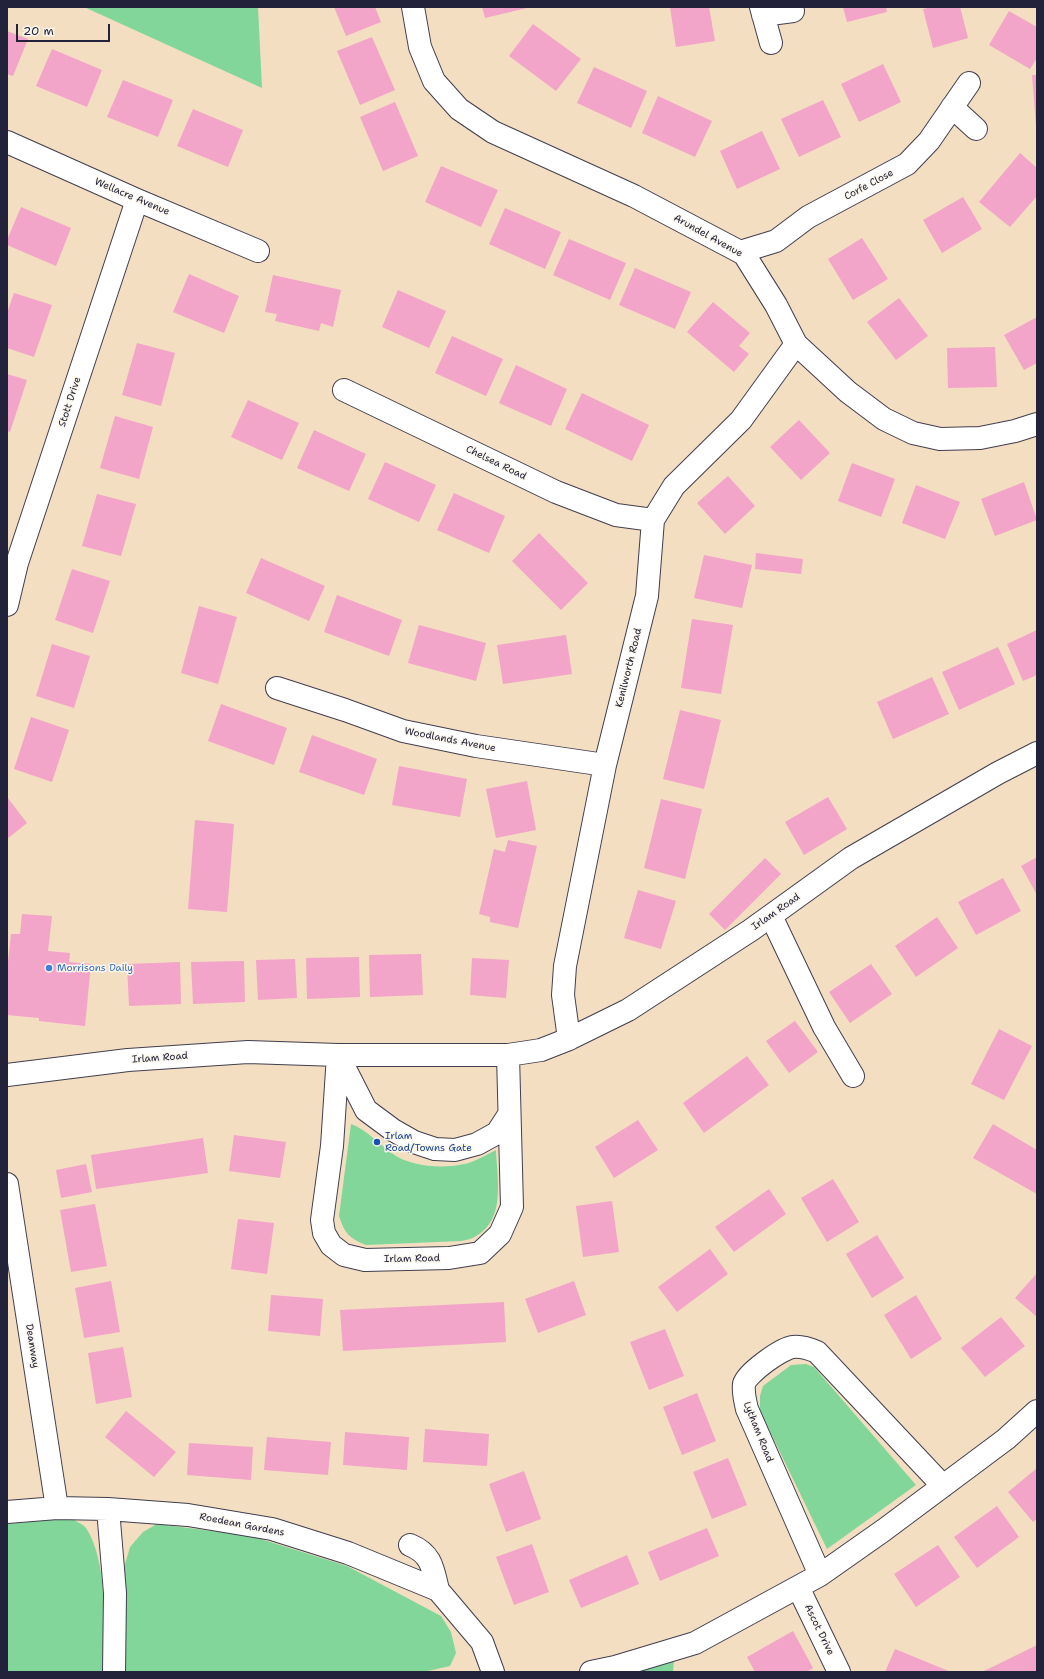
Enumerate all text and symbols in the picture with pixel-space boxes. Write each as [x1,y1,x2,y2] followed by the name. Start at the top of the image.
[18,16,112,42] scale bar
[23,23,54,39] text: 20 m
[842,167,896,203] street label: Corfe Close
[93,176,171,218] street label: Wellacre Avenue
[671,212,745,260] street label: Arundel Avenue
[56,375,84,429] street label: Stott Drive
[464,443,528,483] street label: Chelsea Road
[613,627,645,709] street label: Kenilworth Road
[403,725,497,755] street label: Woodlands Avenue
[750,891,802,933] street label: Irlam Road
[57,962,133,974] place label: Morrisons Daily
[44,963,54,973] marker: Morrisons Daily
[132,1050,188,1066] street label: Irlam Road
[385,1130,472,1154] place label: Irlam Road/Towns Gate
[372,1137,382,1147] marker: Irlam Road/Towns Gate
[384,1253,440,1265] street label: Irlam Road
[23,1323,41,1369] street label: Deanway
[740,1400,776,1464] street label: Lytham Road
[198,1511,286,1539] street label: Roedean Gardens
[802,1603,836,1657] street label: Ascot Drive

